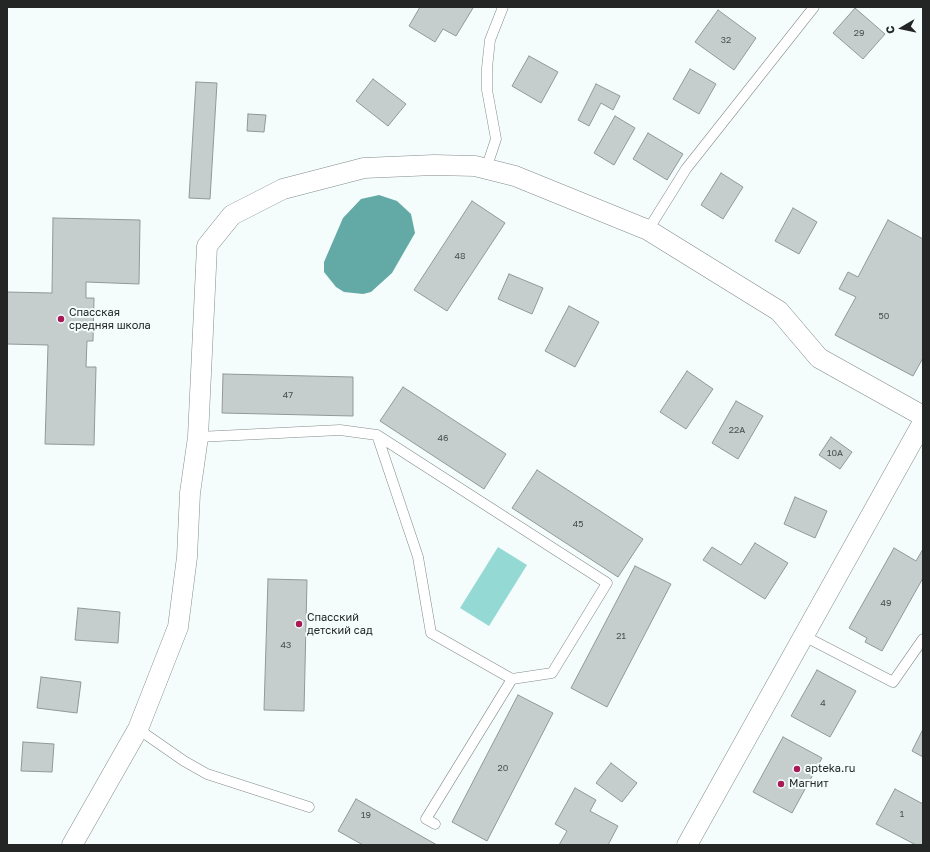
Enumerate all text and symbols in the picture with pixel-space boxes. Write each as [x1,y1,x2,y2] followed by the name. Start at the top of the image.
[882,8,922,48] north arrow
[883,25,897,35] text: С
[854,28,864,38] house number: 29
[721,35,731,45] house number: 32
[455,251,465,261] house number: 48
[69,306,151,332] place label: Спасская средняя школа
[879,311,889,321] house number: 50
[56,314,66,324] marker: Спасская средняя школа
[283,390,293,400] house number: 47
[729,425,745,435] house number: 22А
[438,433,448,443] house number: 46
[827,448,843,458] house number: 10А
[573,519,583,529] house number: 45
[881,598,891,608] house number: 49
[307,611,373,637] place label: Спасский детский сад
[294,619,304,629] marker: Спасский детский сад
[616,631,626,641] house number: 21
[281,640,291,650] house number: 43
[820,698,826,708] house number: 4
[805,762,855,776] place label: apteka.ru
[498,763,508,773] house number: 20
[792,764,802,774] marker: apteka.ru
[789,777,829,791] place label: Магнит
[776,779,786,789] marker: Магнит
[900,809,904,819] house number: 1
[361,810,371,820] house number: 19

